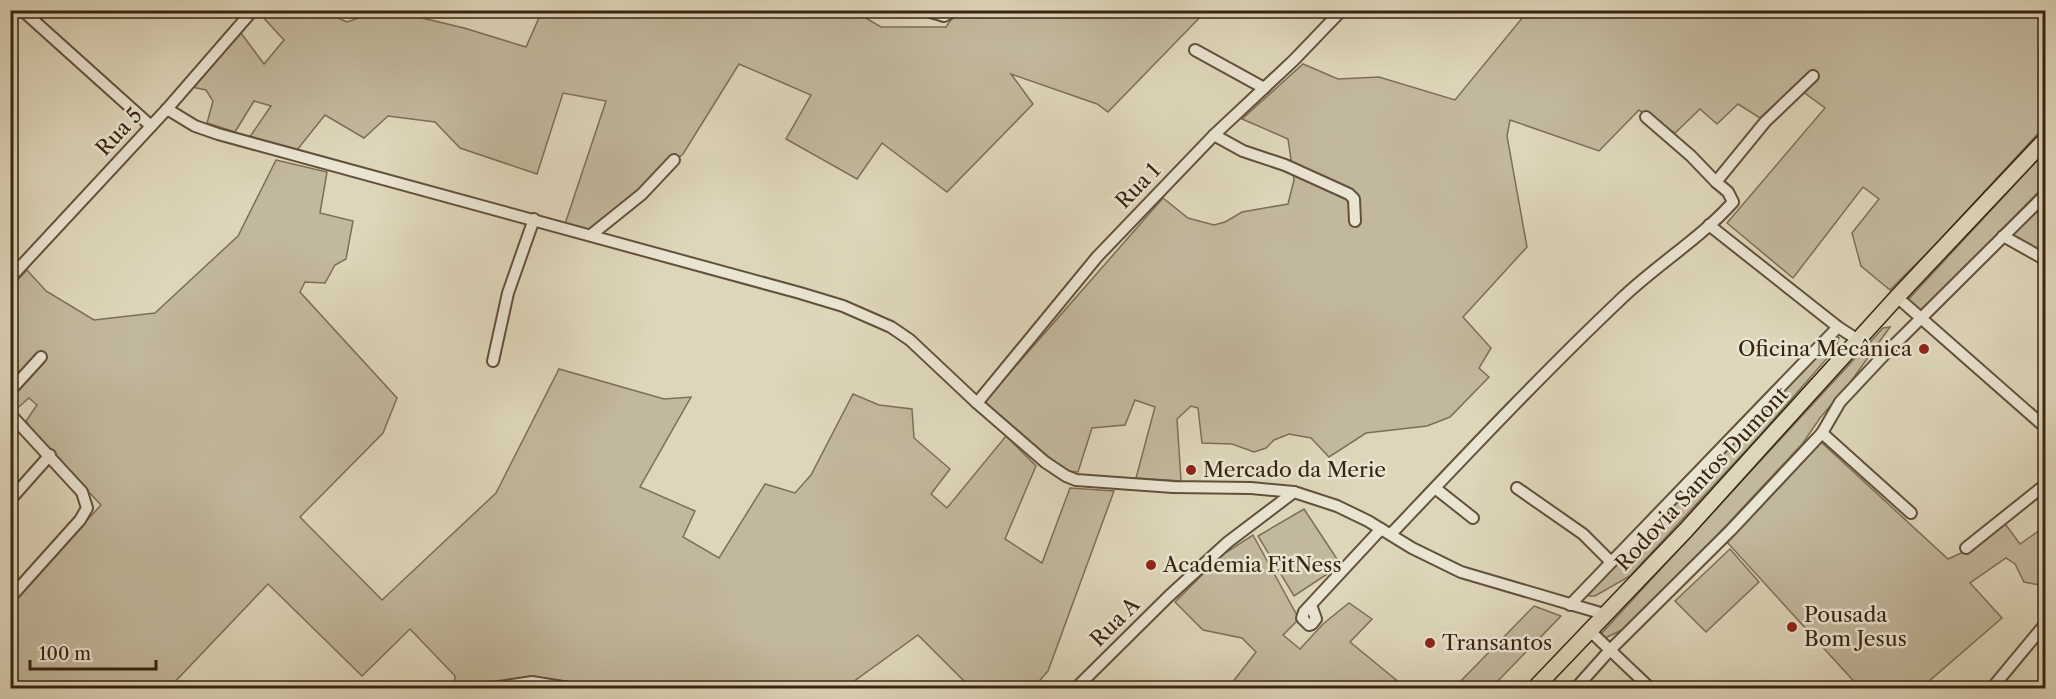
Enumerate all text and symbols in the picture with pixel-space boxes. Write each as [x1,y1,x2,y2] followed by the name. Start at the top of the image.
[90,103,147,161] street label: Rua 5
[1110,158,1165,214] street label: Rua 1
[1738,336,1913,361] place label: Oficina Mecânica
[1917,342,1931,356] marker: Oficina Mecânica
[1610,381,1794,576] street label: Rodovia Santos Dumont
[1203,457,1386,482] place label: Mercado da Merie
[1184,463,1198,477] marker: Mercado da Merie
[1162,552,1342,577] place label: Academia FitNess
[1144,558,1158,572] marker: Academia FitNess
[1085,591,1145,651] street label: Rua A
[1804,602,1907,651] place label: Pousada Bom Jesus
[1785,620,1799,634] marker: Pousada Bom Jesus
[1442,630,1552,655] place label: Transantos
[30,633,156,671] scale bar
[1423,636,1437,650] marker: Transantos
[39,643,91,665] text: 100 m

